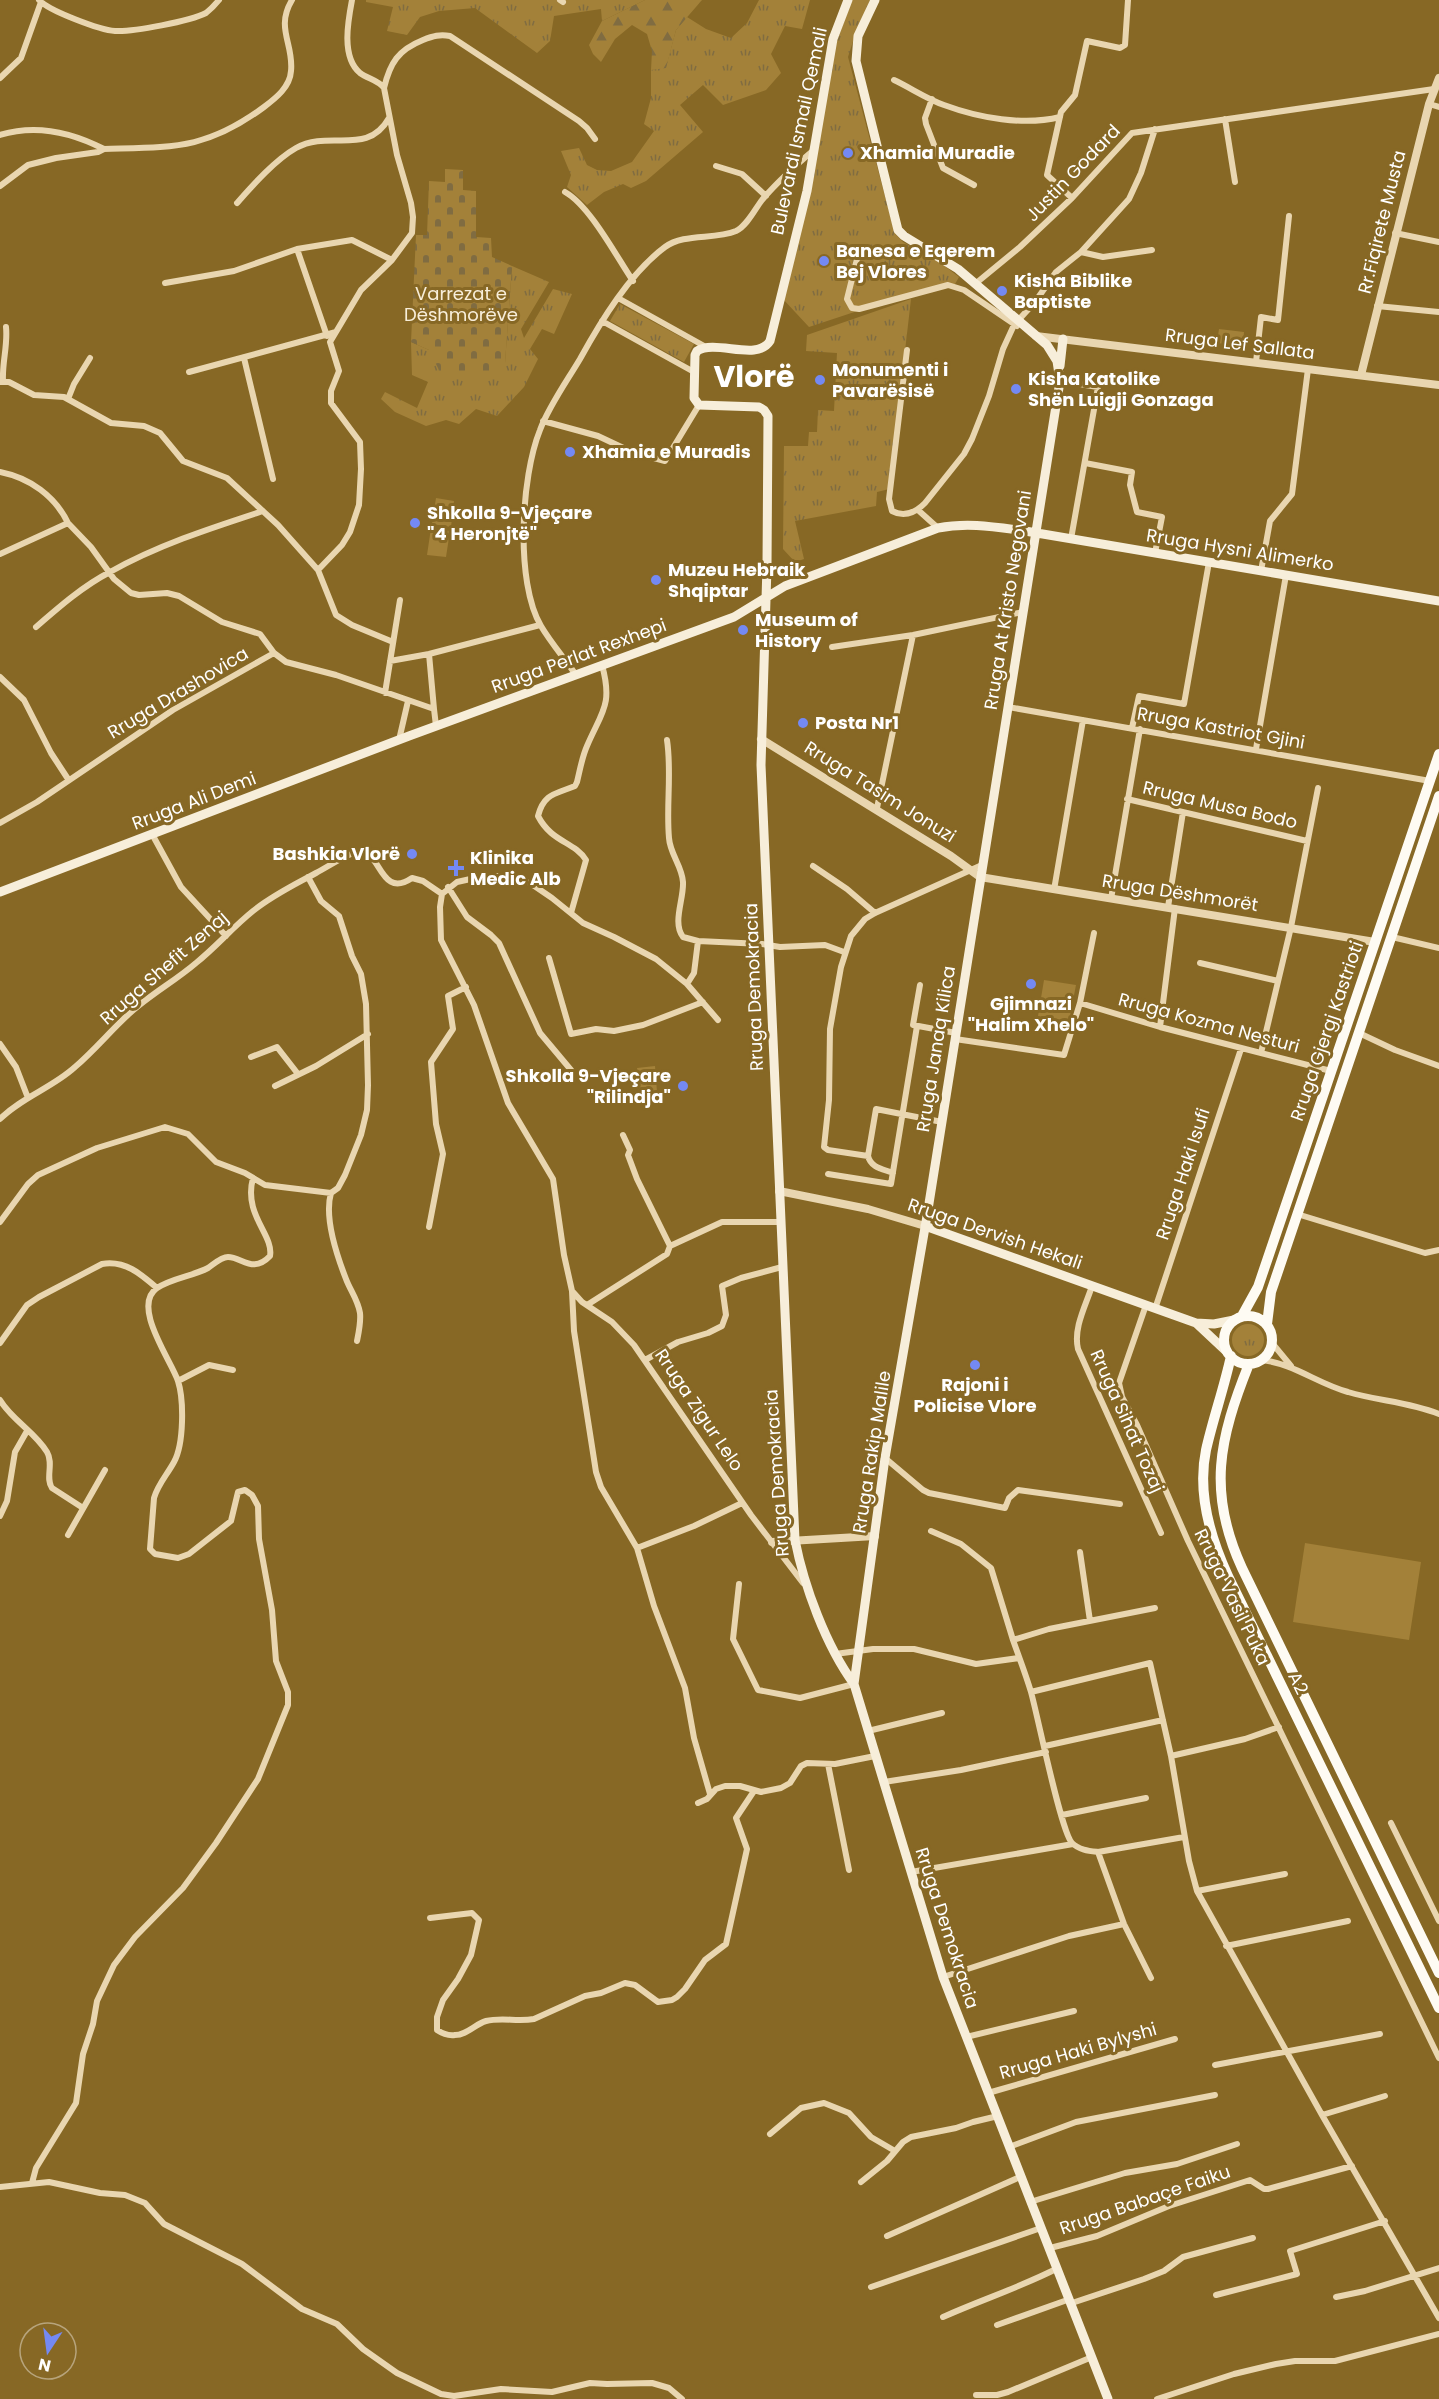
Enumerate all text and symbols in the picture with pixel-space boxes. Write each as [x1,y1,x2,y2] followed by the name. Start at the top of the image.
[764,25,833,237] street label: Bulevardi Ismail Qemali
[1020,118,1126,227] street label: Justin Godard
[860,140,1015,165] place label: Xhamia Muradie
[841,146,855,160] marker: Xhamia Muradie
[1352,148,1411,296] street label: Rr.Fiqirete Musta
[836,238,995,284] place label: Banesa e Eqerem Bej Vlores
[817,254,831,268] marker: Banesa e Eqerem Bej Vlores
[1014,268,1132,314] place label: Kisha Biblike Baptiste
[404,281,518,327] park label: Varrezat e Dëshmorëve
[995,284,1009,298] marker: Kisha Biblike Baptiste
[1164,322,1316,365] street label: Rruga Lef Sallata
[713,355,795,398] district label: Vlorë
[832,357,948,403] place label: Monumenti i Pavarësisë
[1028,366,1214,412] place label: Kisha Katolike Shën Luigji Gonzaga
[813,373,827,387] marker: Monumenti i Pavarësisë
[1009,382,1023,396] marker: Kisha Katolike Shën Luigji Gonzaga
[582,439,751,464] place label: Xhamia e Muradis
[563,445,577,459] marker: Xhamia e Muradis
[978,488,1037,711] street label: Rruga At Kristo Negovani
[427,500,592,546] place label: Shkolla 9-Vjeçare "4 Heronjtë"
[408,516,422,530] marker: Shkolla 9-Vjeçare "4 Heronjtë"
[1145,522,1336,577] street label: Rruga Hysni Alimerko
[668,557,806,603] place label: Muzeu Hebraik Shqiptar
[649,573,663,587] marker: Muzeu Hebraik Shqiptar
[755,607,858,653] place label: Museum of History
[488,612,670,699] street label: Rruga Perlat Rexhepi
[736,623,750,637] marker: Museum of History
[103,641,253,744] street label: Rruga Drashovica
[1135,700,1307,755] street label: Rruga Kastriot Gjini
[815,710,899,735] place label: Posta Nr1
[796,716,810,730] marker: Posta Nr1
[800,735,961,848] street label: Rruga Tasim Jonuzi
[128,765,259,836] street label: Rruga Ali Demi
[1140,775,1300,834] street label: Rruga Musa Bodo
[273,841,400,866] place label: Bashkia Vlorë
[470,845,561,891] place label: Klinika Medic Alb
[405,847,419,861] marker: Bashkia Vlorë
[447,859,465,877] marker: Klinika Medic Alb
[1100,868,1260,917] street label: Rruga Dëshmorët
[738,903,769,1071] street label: Rruga Demokracia
[94,905,233,1030] street label: Rruga Shefit Zenaj
[1284,938,1369,1124] street label: Rruga Gjergj Kastrioti
[910,964,961,1134] street label: Rruga Janaq Kilica
[1024,977,1038,991] marker: Gjimnazi "Halim Xhelo"
[1116,986,1303,1059] street label: Rruga Kozma Nesturi
[968,991,1094,1037] place label: Gjimnazi "Halim Xhelo"
[506,1063,671,1109] place label: Shkolla 9-Vjeçare "Rilindja"
[676,1079,690,1093] marker: Shkolla 9-Vjeçare "Rilindja"
[1149,1105,1216,1243] street label: Rruga Haki Isufi
[905,1192,1086,1275] street label: Rruga Dervish Hekali
[649,1344,750,1476] street label: Rruga Zigur Lelo
[1085,1345,1170,1496] street label: Rruga Sihat Tozaj
[968,1358,982,1372] marker: Rajoni i Policise Vlore
[846,1369,897,1535] street label: Rruga Rakip Malile
[913,1372,1037,1418] place label: Rajoni i Policise Vlore
[758,1388,795,1558] street label: Rruga Demokracia
[1189,1524,1276,1669] street label: Rruga Vasil Puka
[1282,1667,1315,1698] street label: A2
[910,1844,985,2012] street label: Rruga Demokracia
[996,2016,1159,2085] street label: Rruga Haki Bylyshi
[1056,2159,1234,2241] street label: Rruga Babaçe Faiku
[18,2321,78,2381] north arrow
[36,2353,53,2378] text: N

